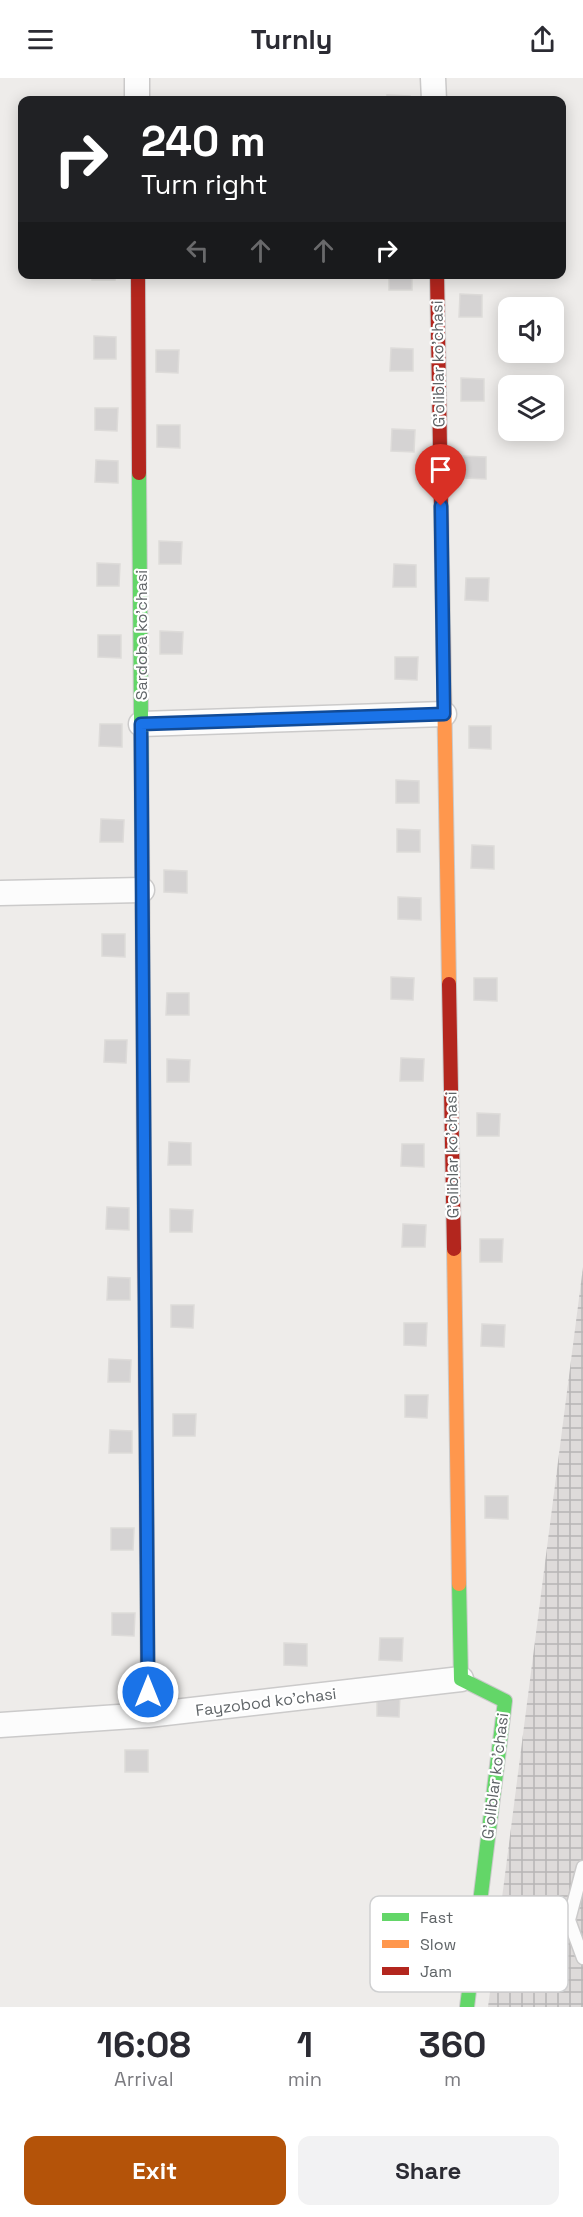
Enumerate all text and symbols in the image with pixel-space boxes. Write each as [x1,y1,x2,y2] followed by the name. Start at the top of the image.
[251,22,332,57] text: Turnly
[24,23,57,56] icon: menu
[526,23,559,56] icon: share
[141,115,266,168] text: 240 m
[42,120,120,198] icon: right
[141,167,268,202] text: Turn right
[181,234,214,267] icon: left
[244,234,277,267] icon: ahead
[307,234,340,267] icon: ahead
[370,234,403,267] icon: right
[498,297,564,441] map controls
[498,297,564,363] button: sound
[426,300,450,428] street label: G'oliblar ko'chasi
[498,375,564,441] button: layers
[415,444,466,506] pin
[424,453,457,486] icon: arrive
[131,570,152,700] street label: Sardoba ko'chasi
[440,1091,464,1219] street label: G'oliblar ko'chasi
[116,1660,180,1724] position arrow
[194,1683,338,1721] street label: Fayzobod ko'chasi
[477,1712,513,1840] street label: G'oliblar ko'chasi
[370,1896,568,1992] legend
[420,1907,453,1928] text: Fast
[420,1934,456,1955] text: Slow
[420,1961,452,1982] text: Jam
[97,2022,191,2068] text: 16:08
[297,2022,313,2068] text: 1
[419,2022,486,2068] text: 360
[114,2066,174,2092] text: Arrival
[288,2066,322,2092] text: min
[444,2066,461,2092] text: m
[24,2136,286,2205] button: Exit
[298,2136,559,2205] button: Share

